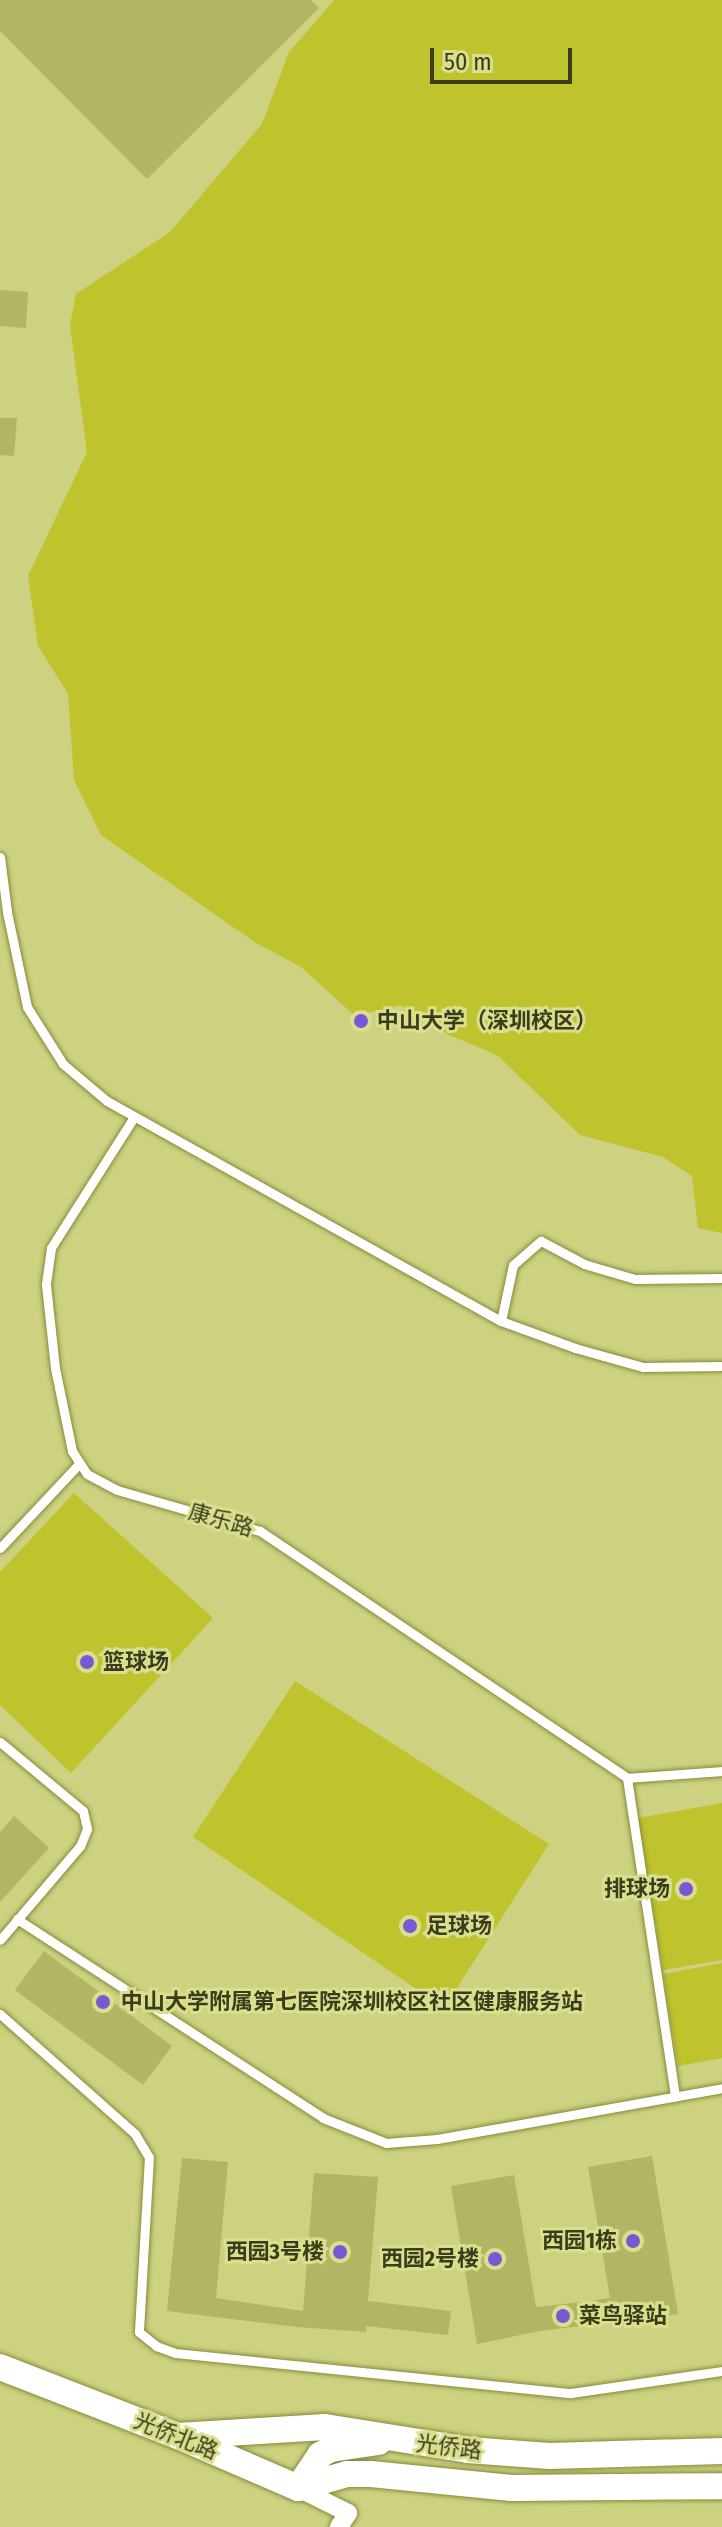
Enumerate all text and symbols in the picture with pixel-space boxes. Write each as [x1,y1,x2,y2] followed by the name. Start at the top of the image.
[434,32,576,82] scale bar
[444,48,492,76] text: 50 m
[377,1008,597,1034] place label: 中山大学（深圳校区）
[352,1012,370,1030] marker: 中山大学（深圳校区）
[186,1498,256,1542] street label: 康乐路
[103,1649,169,1675] place label: 篮球场
[78,1653,96,1671] marker: 篮球场
[604,1876,670,1902] place label: 排球场
[677,1880,695,1898] marker: 排球场
[426,1913,492,1939] place label: 足球场
[401,1917,419,1935] marker: 足球场
[121,1989,583,2015] place label: 中山大学附属第七医院深圳校区社区健康服务站
[92,1991,114,2013] marker: 中山大学附属第七医院深圳校区社区健康服务站
[542,2228,617,2254] place label: 西园1栋
[624,2232,642,2250] marker: 西园1栋
[226,2239,324,2265] place label: 西园3号楼
[331,2243,349,2261] marker: 西园3号楼
[381,2246,479,2272] place label: 西园2号楼
[486,2250,504,2268] marker: 西园2号楼
[579,2303,667,2329] place label: 菜鸟驿站
[554,2307,572,2325] marker: 菜鸟驿站
[130,2407,222,2465] street label: 光侨北路
[415,2430,483,2464] street label: 光侨路

